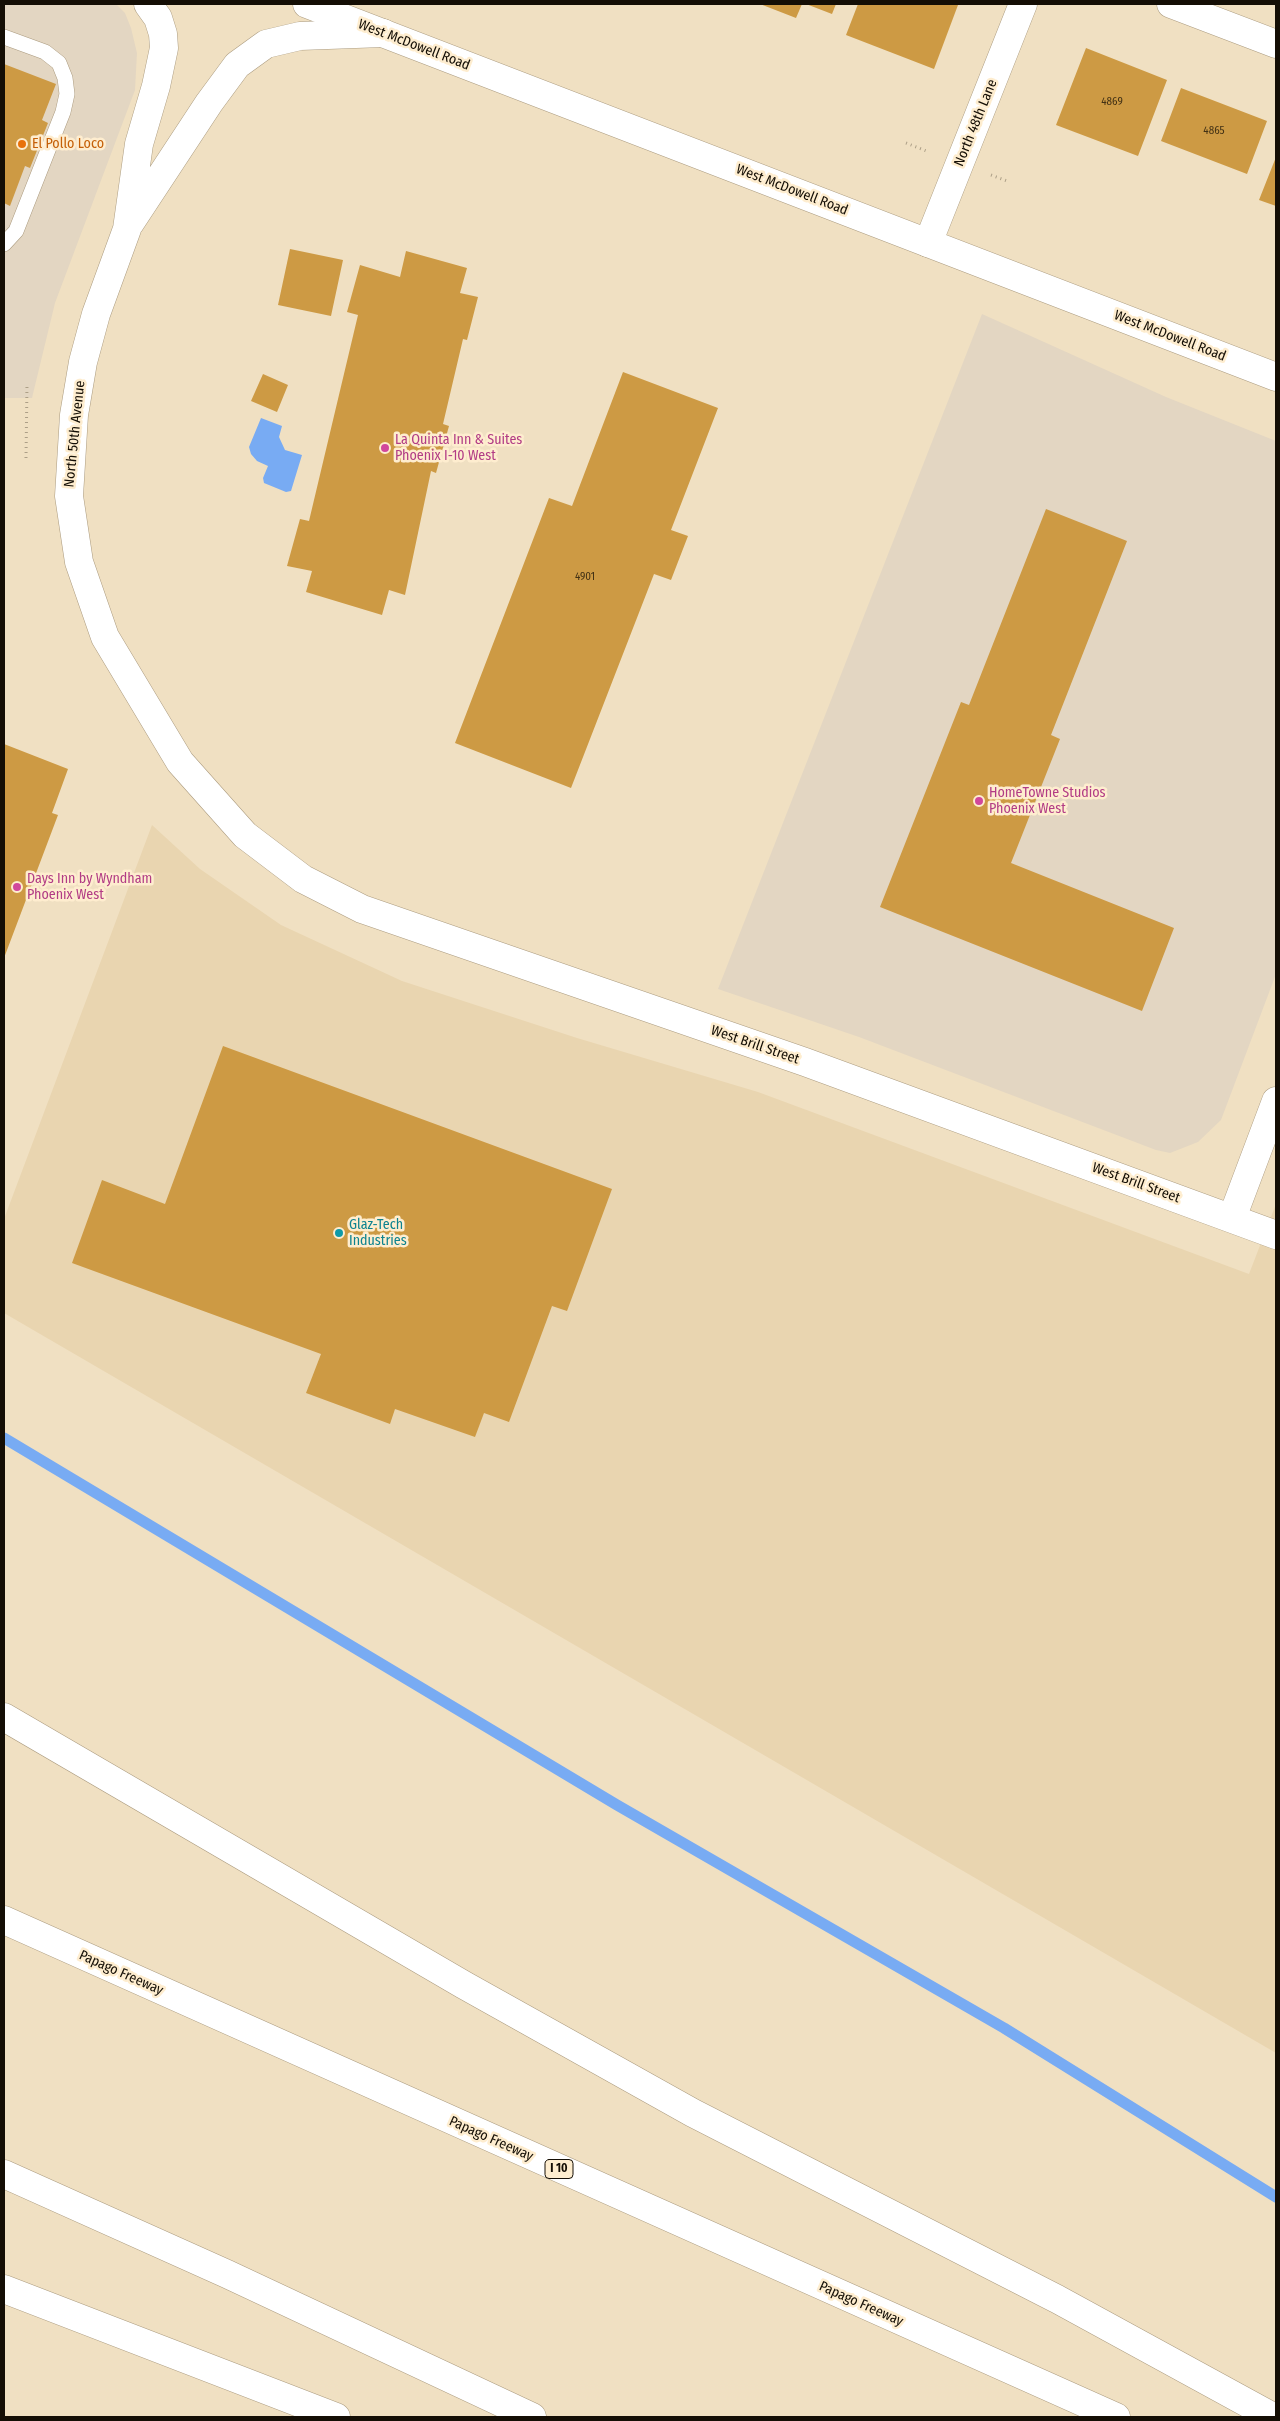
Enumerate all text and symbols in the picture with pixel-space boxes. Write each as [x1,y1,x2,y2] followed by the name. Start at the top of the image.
[356,16,472,74] street label: West McDowell Road
[951,77,1001,169] street label: North 48th Lane
[1101,95,1123,109] house number: 4869
[1203,124,1225,138] house number: 4865
[32,136,104,152] place label: El Pollo Loco
[16,138,28,150] marker: El Pollo Loco
[734,161,850,219] street label: West McDowell Road
[1112,307,1228,365] street label: West McDowell Road
[61,380,89,488] street label: North 50th Avenue
[395,432,522,464] place label: La Quinta Inn & Suites Phoenix I-10 West
[379,442,391,454] marker: La Quinta Inn & Suites Phoenix I-10 West
[575,570,595,584] house number: 4901
[989,785,1106,818] place label: HomeTowne Studios Phoenix West
[973,795,985,807] marker: HomeTowne Studios Phoenix West
[27,871,152,904] place label: Days Inn by Wyndham Phoenix West
[11,881,23,893] marker: Days Inn by Wyndham Phoenix West
[709,1022,801,1068] street label: West Brill Street
[1090,1159,1182,1207] street label: West Brill Street
[349,1217,407,1250] place label: Glaz-Tech Industries
[333,1227,345,1239] marker: Glaz-Tech Industries
[76,1947,166,1999] street label: Papago Freeway
[446,2113,536,2165] street label: Papago Freeway
[545,2160,573,2178] road number: I 10
[816,2278,906,2330] street label: Papago Freeway

